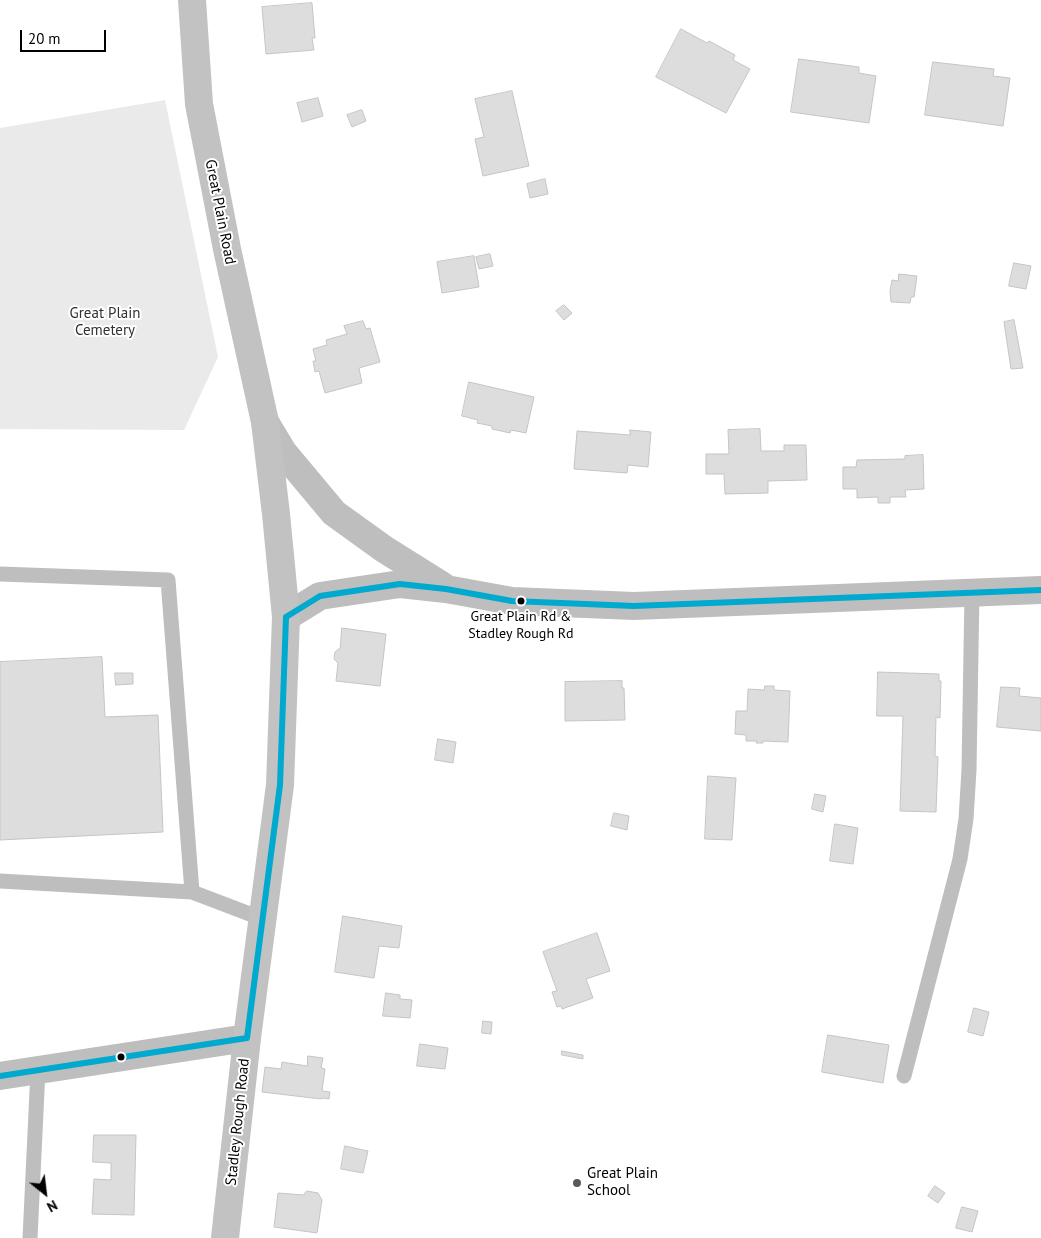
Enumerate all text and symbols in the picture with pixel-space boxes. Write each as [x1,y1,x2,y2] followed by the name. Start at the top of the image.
[22,20,109,52] scale bar
[28,29,61,48] text: 20 m
[201,158,239,266] street label: Great Plain Road
[70,305,140,340] park label: Great Plain Cemetery
[516,596,526,606] marker: Great Plain Rd & Stadley Rough Rd
[468,609,574,642] place label: Great Plain Rd & Stadley Rough Rd
[116,1052,126,1062] unlabelled marker
[222,1058,254,1186] street label: Stadley Rough Road
[587,1165,658,1200] place label: Great Plain School
[20,1168,70,1218] north arrow
[571,1177,583,1189] marker: Great Plain School
[44,1196,61,1216] text: N

